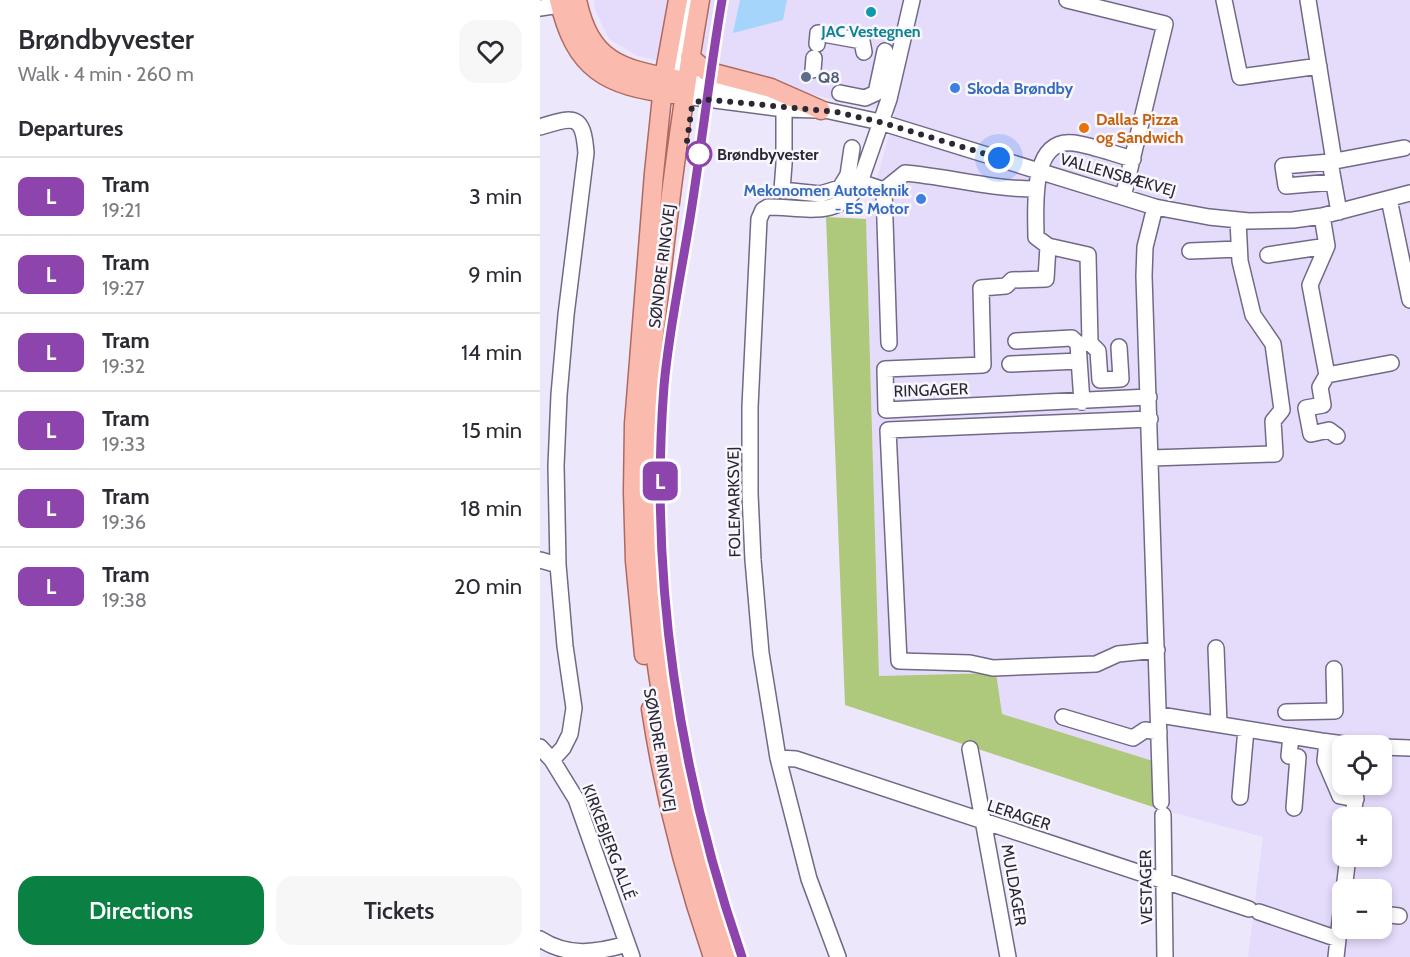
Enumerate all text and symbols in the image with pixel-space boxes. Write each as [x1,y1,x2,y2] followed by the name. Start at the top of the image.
[864,5,878,19] marker: JAC Vestegnen
[459,20,522,83] button: heart
[18,22,194,56] text: Brøndbyvester
[820,22,921,41] place label: JAC Vestegnen
[18,62,194,86] text: Walk · 4 min · 260 m
[818,68,840,87] place label: Q8
[799,70,813,84] marker: Q8
[967,79,1074,98] place label: Skoda Brøndby
[948,81,962,95] marker: Skoda Brøndby
[1096,110,1184,147] place label: Dallas Pizza og Sandwich
[18,115,123,142] text: Departures
[1077,121,1091,135] marker: Dallas Pizza og Sandwich
[686,141,712,167] marker: Brøndbyvester
[984,143,1014,173] your location
[717,145,819,164] place label: Brøndbyvester
[1058,149,1178,201] street label: VALLENSBÆKVEJ
[102,171,150,198] text: Tram
[744,181,910,218] place label: Mekonomen Autoteknik - ES Motor
[469,183,522,210] text: 3 min
[46,184,56,209] text: L
[914,192,928,206] marker: Mekonomen Autoteknik - ES Motor
[102,198,141,222] text: 19:21
[645,203,679,329] street label: SØNDRE RINGVEJ
[102,249,150,276] text: Tram
[468,261,522,288] text: 9 min
[46,262,56,287] text: L
[102,276,145,300] text: 19:27
[102,327,150,354] text: Tram
[461,339,522,366] text: 14 min
[46,340,56,365] text: L
[102,354,145,378] text: 19:32
[893,379,969,401] street label: RINGAGER
[102,405,150,432] text: Tram
[462,417,522,444] text: 15 min
[46,418,56,443] text: L
[102,432,146,456] text: 19:33
[724,446,744,558] street label: FOLEMARKSVEJ
[640,462,680,500] line badge: L
[655,469,665,494] text: L
[102,483,150,510] text: Tram
[460,495,522,522] text: 18 min
[46,496,56,521] text: L
[102,510,146,534] text: 19:36
[102,561,150,588] text: Tram
[454,573,522,600] text: 20 min
[46,574,56,599] text: L
[102,588,147,612] text: 19:38
[640,687,680,813] street label: SØNDRE RINGVEJ
[1332,735,1392,939] map controls
[1332,735,1392,795] button: locate
[578,782,640,902] street label: KIRKEBJERG ALLÉ
[985,796,1053,834] street label: LERAGER
[1332,807,1392,867] button: +
[997,843,1031,928] street label: MULDAGER
[1136,849,1156,924] street label: VESTAGER
[18,876,264,945] button: Directions
[276,876,522,945] button: Tickets
[1332,879,1392,939] button: −

